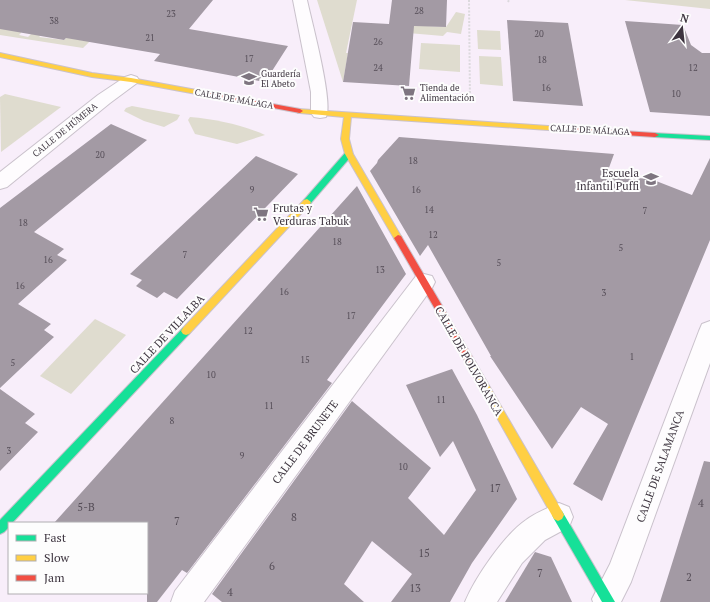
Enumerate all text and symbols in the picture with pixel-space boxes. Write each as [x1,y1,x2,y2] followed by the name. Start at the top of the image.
[414,5,424,17] house number: 28
[166,8,176,20] house number: 23
[662,8,702,48] north arrow
[679,10,691,26] text: N
[49,15,59,27] house number: 38
[534,28,544,40] house number: 20
[145,32,155,44] house number: 21
[373,36,383,48] house number: 26
[244,53,254,65] house number: 17
[537,54,547,66] house number: 18
[373,62,383,74] house number: 24
[688,62,698,74] house number: 12
[261,68,301,90] place label: Guardería El Abeto
[240,70,258,88] school or university icon: Guardería El Abeto
[420,82,475,104] place label: Tienda de Alimentación
[541,82,551,94] house number: 16
[399,84,417,102] supermarket icon: Tienda de Alimentación
[194,86,275,112] street label: CALLE DE MÁLAGA
[671,88,681,100] house number: 10
[30,100,101,160] street label: CALLE DE HÚMERA
[550,122,631,138] street label: CALLE DE MÁLAGA
[95,149,105,161] house number: 20
[408,155,418,167] house number: 18
[576,166,639,193] place label: Escuela Infantil Puffi
[642,170,660,188] school or university icon: Escuela Infantil Puffi
[250,184,255,196] house number: 9
[411,184,421,196] house number: 16
[273,201,349,228] place label: Frutas y Verduras Tabuk
[424,204,434,216] house number: 14
[252,205,270,223] supermarket icon: Frutas y Verduras Tabuk
[643,205,648,217] house number: 7
[18,217,28,229] house number: 18
[428,229,438,241] house number: 12
[332,236,342,248] house number: 18
[619,242,624,254] house number: 5
[183,249,188,261] house number: 7
[43,254,53,266] house number: 16
[497,257,502,269] house number: 5
[375,264,385,276] house number: 13
[15,280,25,292] house number: 16
[279,286,289,298] house number: 16
[602,287,607,299] house number: 3
[127,291,208,377] street label: CALLE DE VILLALBA
[432,304,506,419] street label: CALLE DE POLVORANCA
[346,310,356,322] house number: 17
[243,325,253,337] house number: 12
[630,351,634,363] house number: 1
[300,354,310,366] house number: 15
[11,357,16,369] house number: 5
[206,369,216,381] house number: 10
[436,394,446,406] house number: 11
[269,397,341,487] street label: CALLE DE BRUNETE
[264,400,274,412] house number: 11
[633,407,687,524] street label: CALLE DE SALAMANCA
[170,415,175,427] house number: 8
[7,445,12,457] house number: 3
[240,450,245,462] house number: 9
[398,461,408,473] house number: 10
[489,481,501,495] house number: 17
[698,496,704,510] house number: 4
[77,500,95,514] house number: 5-B
[291,510,297,524] house number: 8
[174,514,180,528] house number: 7
[8,522,148,594] legend
[44,530,67,545] text: Fast
[418,546,430,560] house number: 15
[44,550,70,565] text: Slow
[269,559,275,573] house number: 6
[537,566,543,580] house number: 7
[44,570,65,585] text: Jam
[686,570,692,584] house number: 2
[409,581,421,595] house number: 13
[227,585,233,599] house number: 4

